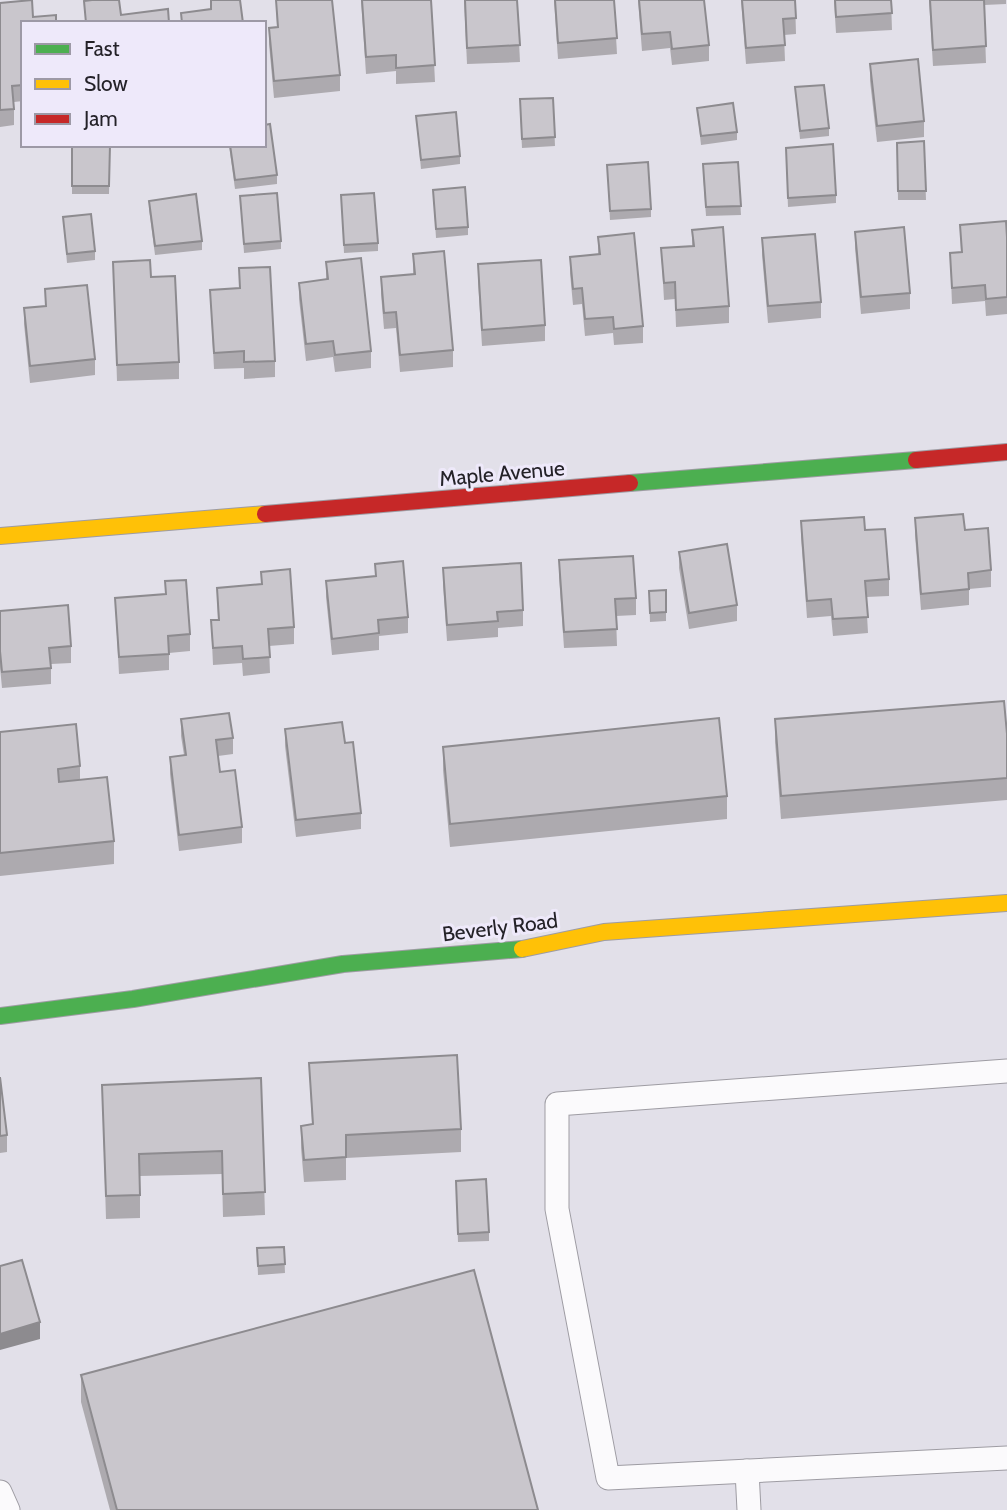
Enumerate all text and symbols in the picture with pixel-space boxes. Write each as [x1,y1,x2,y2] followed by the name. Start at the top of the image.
[21,21,266,147] legend
[84,36,120,61] text: Fast
[84,71,128,96] text: Slow
[83,106,118,131] text: Jam
[438,455,566,491] street label: Maple Avenue
[441,907,559,947] street label: Beverly Road

